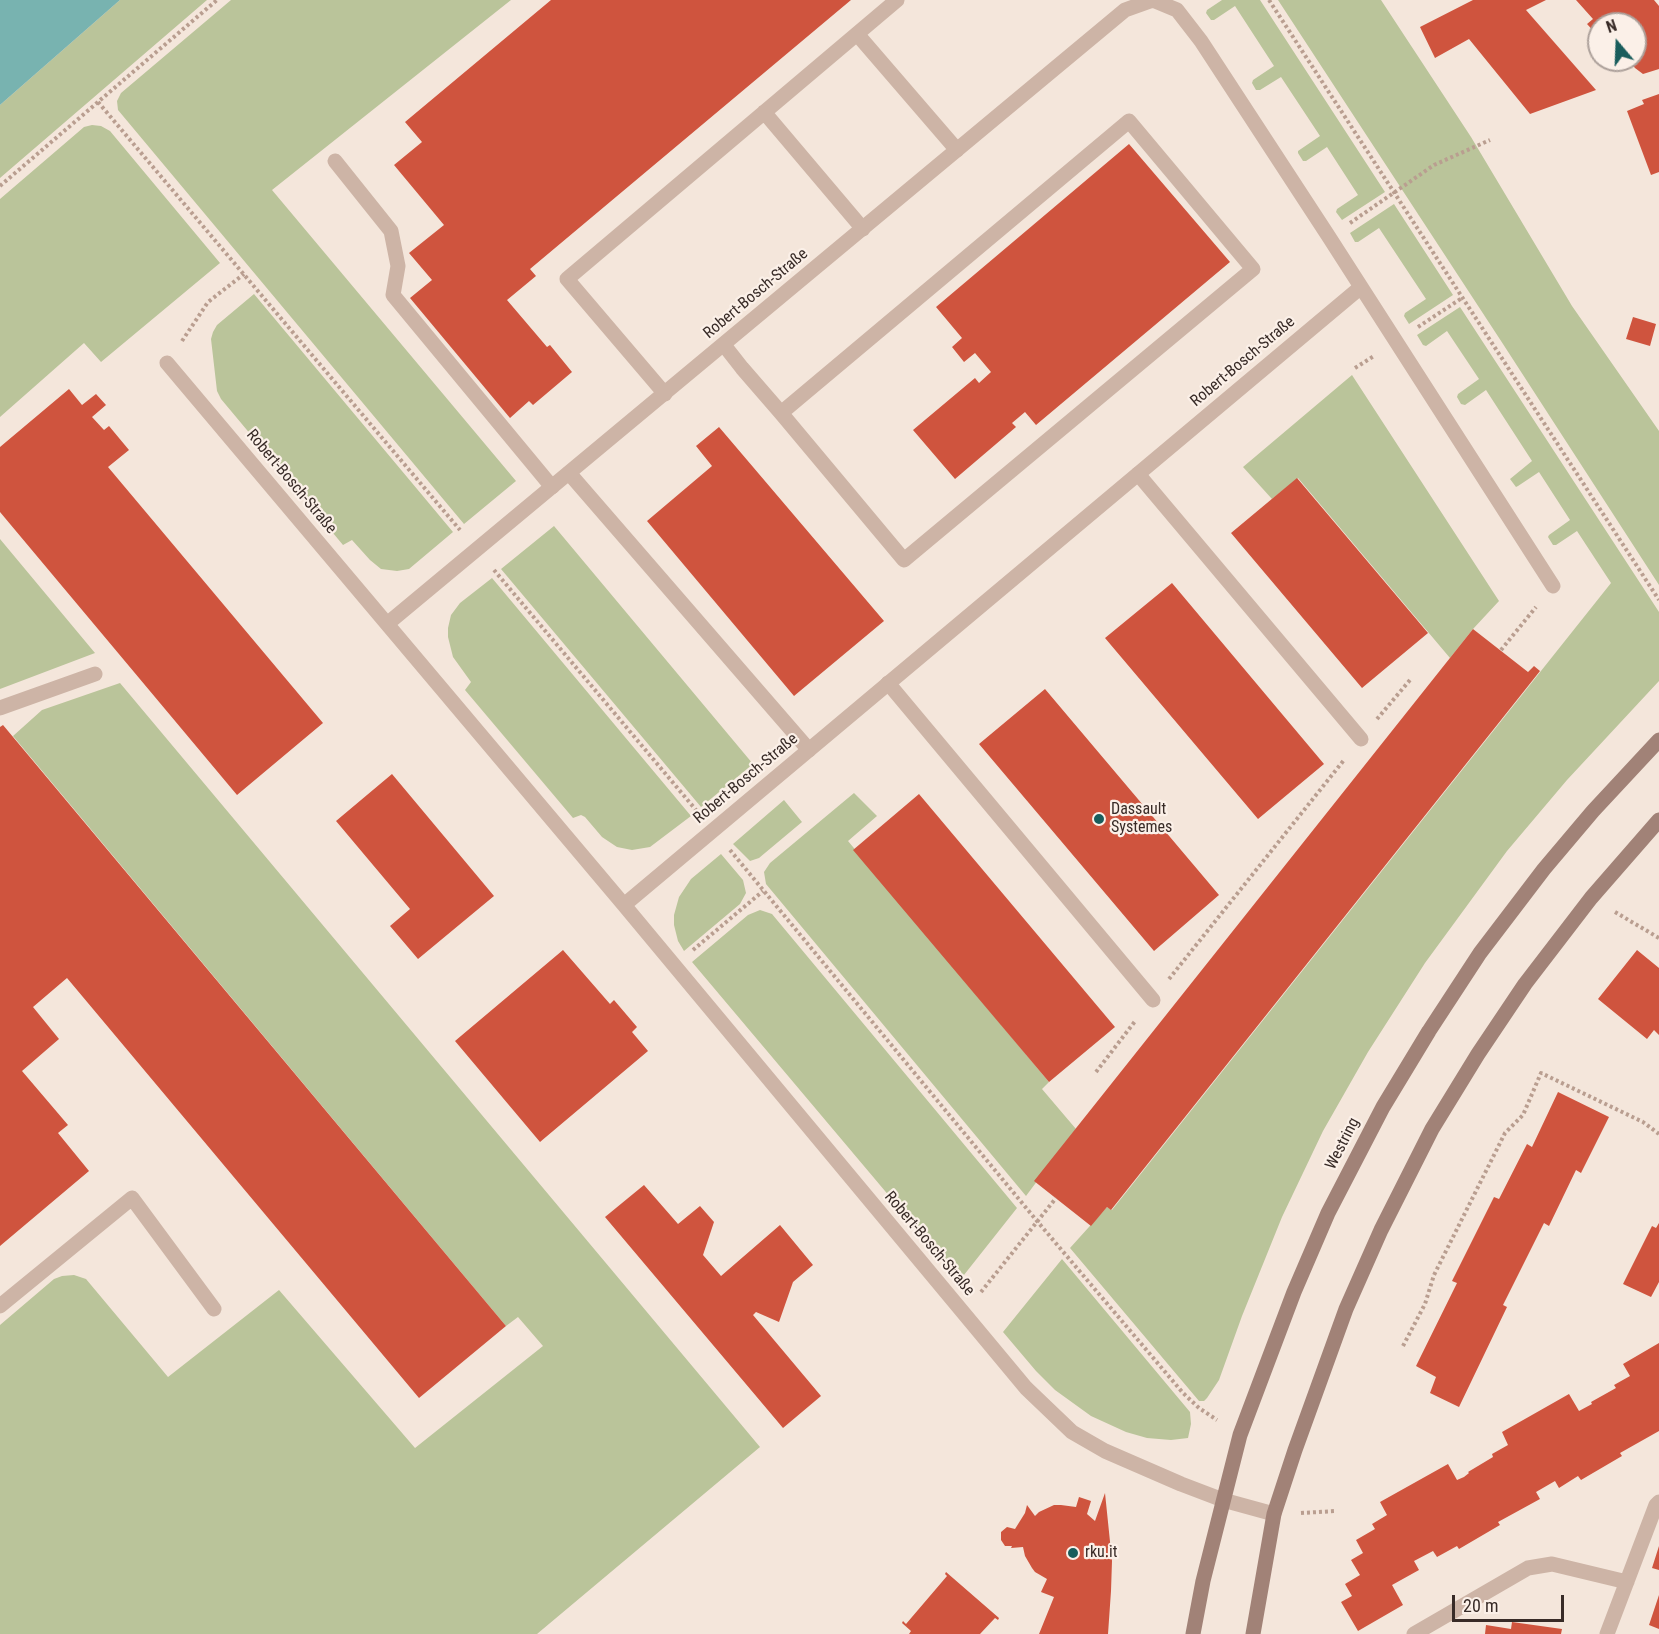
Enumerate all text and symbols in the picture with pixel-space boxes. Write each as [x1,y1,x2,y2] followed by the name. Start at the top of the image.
[1587,12,1647,72] north arrow
[1604,16,1619,37] text: N
[700,245,812,343] street label: Robert-Bosch-Straße
[1187,313,1299,411] street label: Robert-Bosch-Straße
[242,426,340,538] street label: Robert-Bosch-Straße
[690,730,802,828] street label: Robert-Bosch-Straße
[1111,800,1172,838] place label: Dassault Systemes
[1092,812,1106,826] marker: Dassault Systemes
[1322,1115,1364,1173] street label: Westring
[880,1188,978,1300] street label: Robert-Bosch-Straße
[1085,1543,1117,1563] place label: rku.it
[1066,1546,1080,1560] marker: rku.it
[1455,1583,1568,1621] scale bar
[1463,1595,1498,1616] text: 20 m

